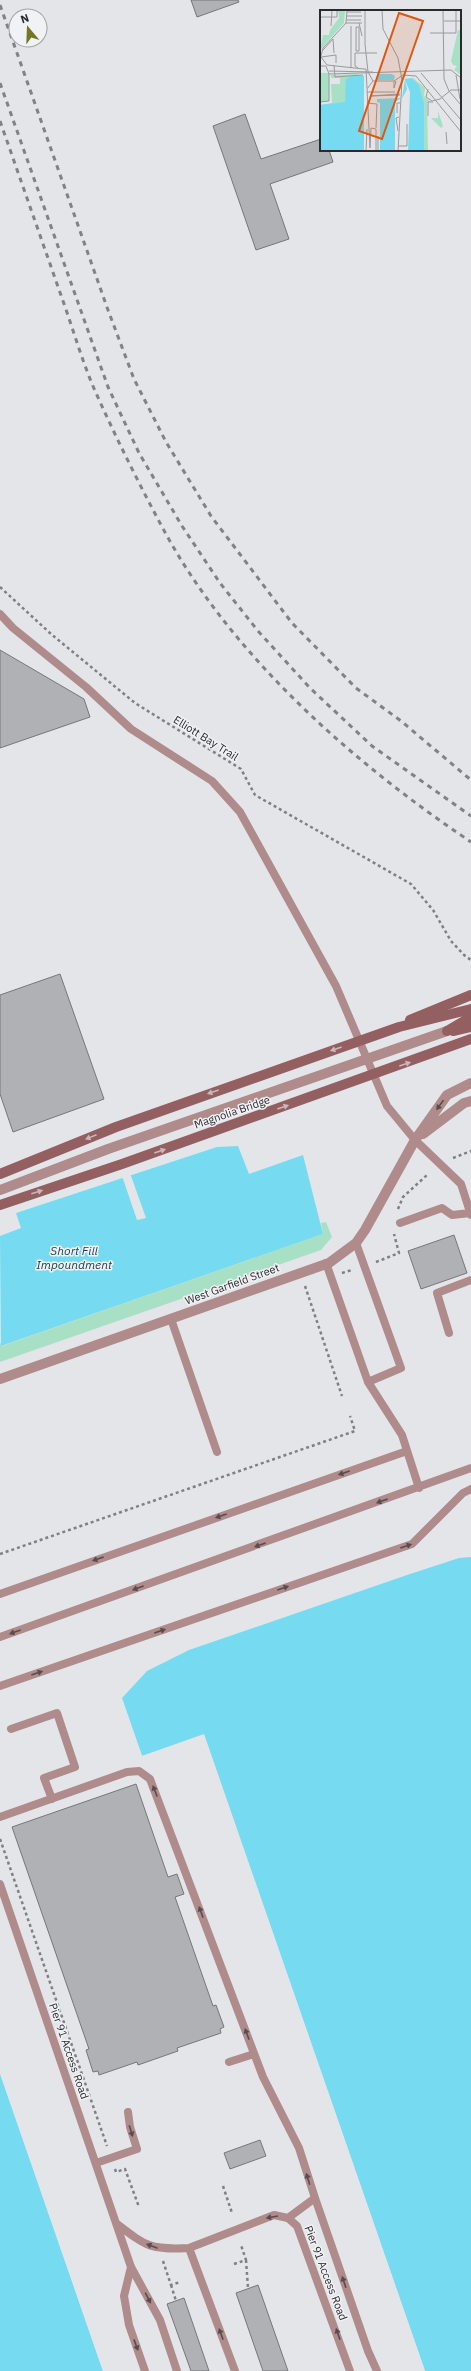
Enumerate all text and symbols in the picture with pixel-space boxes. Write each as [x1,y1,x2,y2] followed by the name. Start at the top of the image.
[8,8,48,48] north arrow
[320,10,461,151] inset map
[19,11,31,26] text: N
[171,712,241,764] street label: Elliott Bay Trail
[329,1046,341,1052] one-way arrow
[400,1061,412,1067] one-way arrow
[207,1090,219,1096] one-way arrow
[192,1092,272,1132] street label: Magnolia Bridge
[436,1100,444,1110] one-way arrow
[277,1104,289,1110] one-way arrow
[85,1134,96,1140] one-way arrow
[155,1147,167,1153] one-way arrow
[31,1189,43,1195] one-way arrow
[36,1243,113,1272] water label: Short Fill Impoundment
[183,1260,281,1308] street label: West Garfield Street
[337,1471,349,1477] one-way arrow
[376,1498,388,1504] one-way arrow
[215,1514,227,1520] one-way arrow
[254,1542,266,1548] one-way arrow
[400,1543,412,1549] one-way arrow
[92,1557,104,1563] one-way arrow
[277,1585,289,1591] one-way arrow
[131,1586,143,1592] one-way arrow
[154,1627,166,1633] one-way arrow
[9,1629,21,1635] one-way arrow
[31,1670,43,1676] one-way arrow
[151,1784,157,1796] one-way arrow
[198,1906,204,1918] one-way arrow
[46,2001,92,2101] street label: Pier 91 Access Road
[243,2027,249,2039] one-way arrow
[128,2125,134,2137] one-way arrow
[305,2173,311,2185] one-way arrow
[266,2214,279,2220] one-way arrow
[301,2224,351,2322] street label: Pier 91 Access Road
[145,2243,157,2249] one-way arrow
[341,2276,347,2288] one-way arrow
[145,2293,151,2304] one-way arrow
[218,2328,224,2340] one-way arrow
[334,2328,340,2340] one-way arrow
[134,2340,140,2352] one-way arrow

